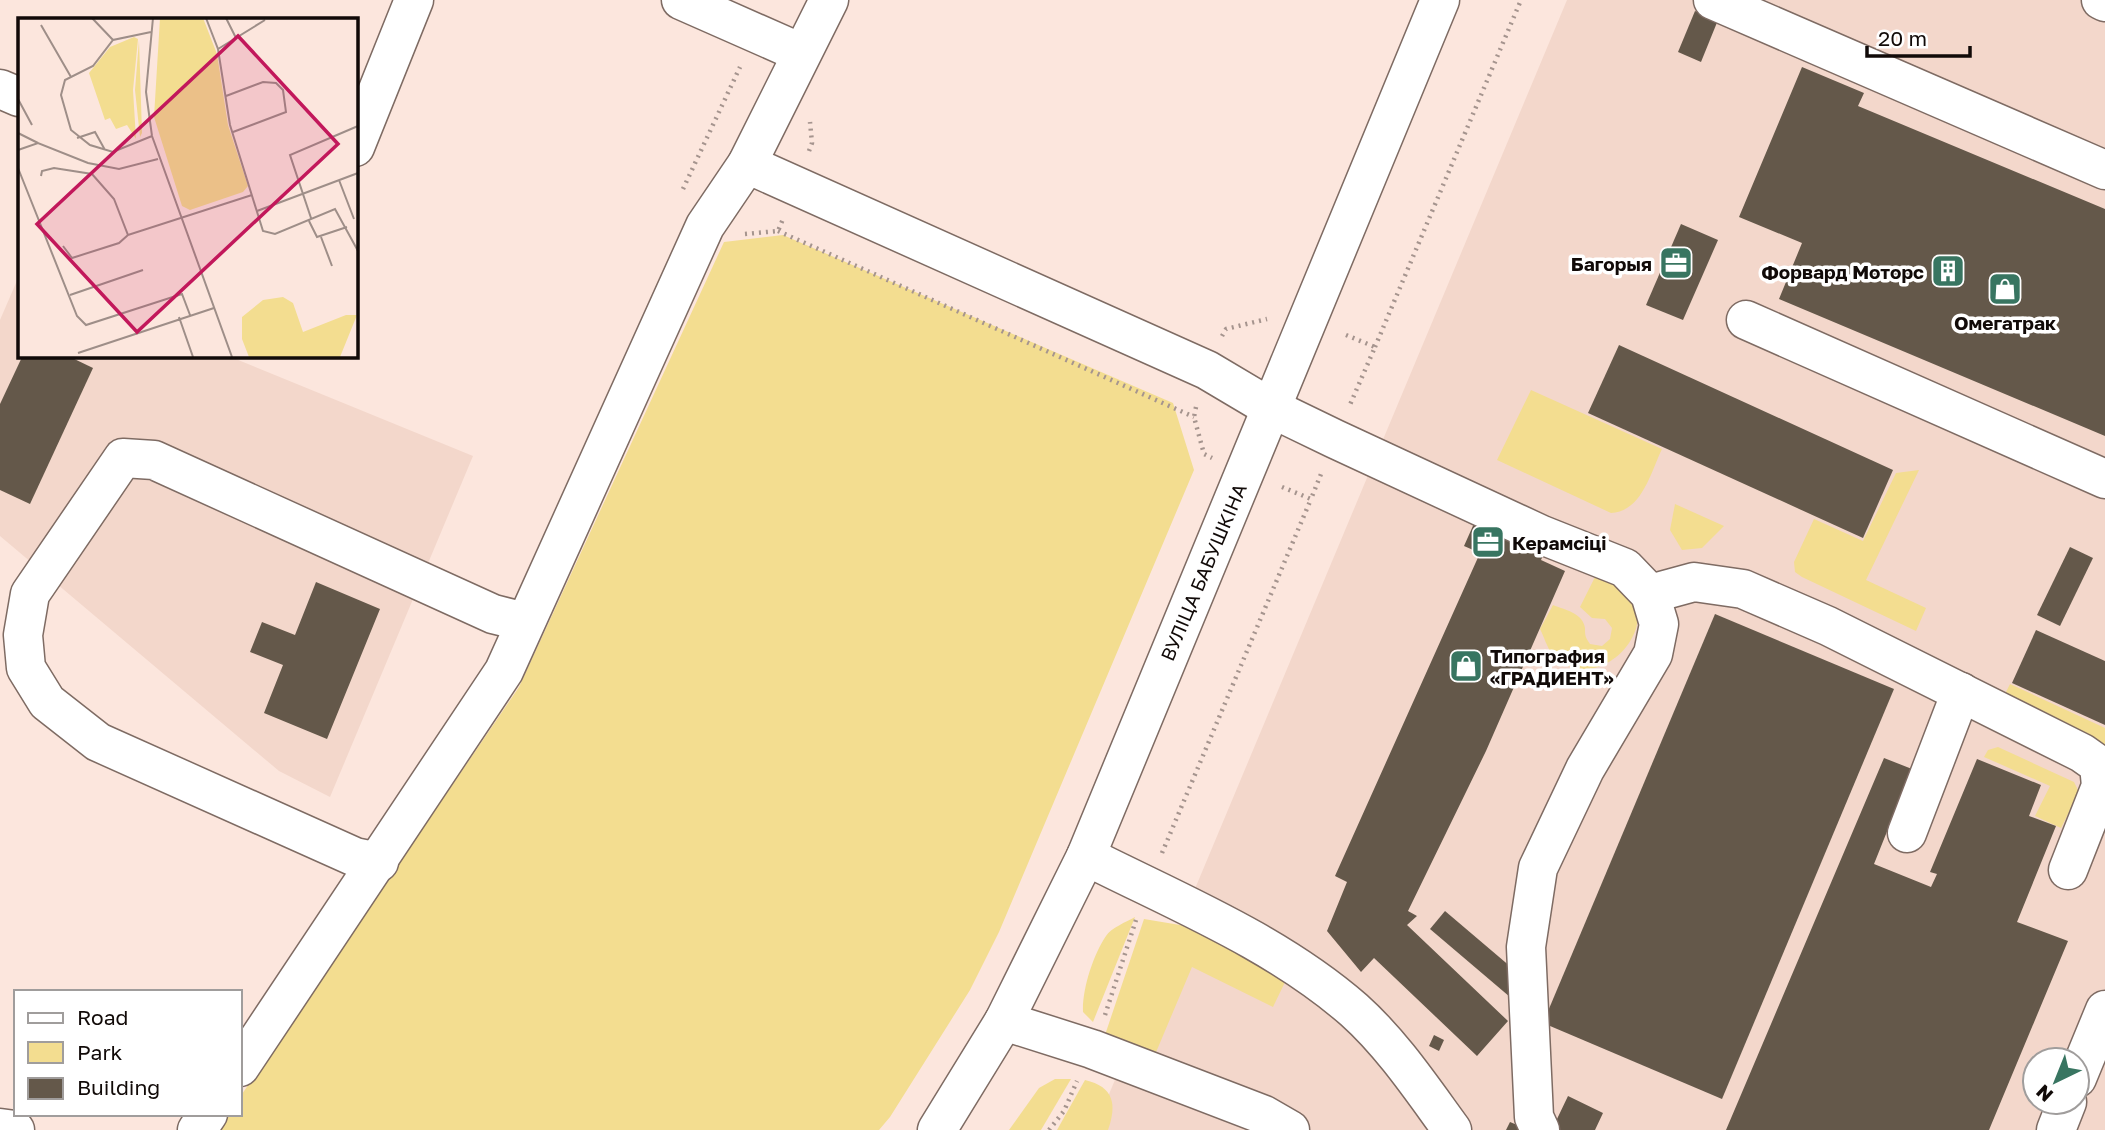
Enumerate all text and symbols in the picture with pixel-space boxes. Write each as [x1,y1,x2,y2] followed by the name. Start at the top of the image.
[1867,14,1970,58] scale bar
[18,18,357,357] inset map
[1878,25,1927,51] text: 20 m
[1657,244,1695,282] office icon: Багорыя
[1571,252,1652,275] place label: Багорыя
[1929,252,1967,290] building icon: Форвард Моторс
[1761,260,1924,283] place label: Форвард Моторс
[1986,270,2024,308] shop icon: Омегатрак
[1954,311,2056,334] place label: Омегатрак
[1155,480,1251,664] street label: ВУЛІЦА БАБУШКІНА
[1469,523,1507,561] office icon: Керамсіці
[1512,531,1607,554] place label: Керамсіці
[1490,644,1614,689] place label: Типография «ГРАДИЕНТ»
[1447,647,1485,685] shop icon: Типография «ГРАДИЕНТ»
[14,990,242,1116] legend
[77,1004,128,1030] text: Road
[77,1039,123,1065] text: Park
[2021,1046,2091,1116] north arrow
[77,1074,160,1100] text: Building
[2031,1080,2057,1107] text: N

